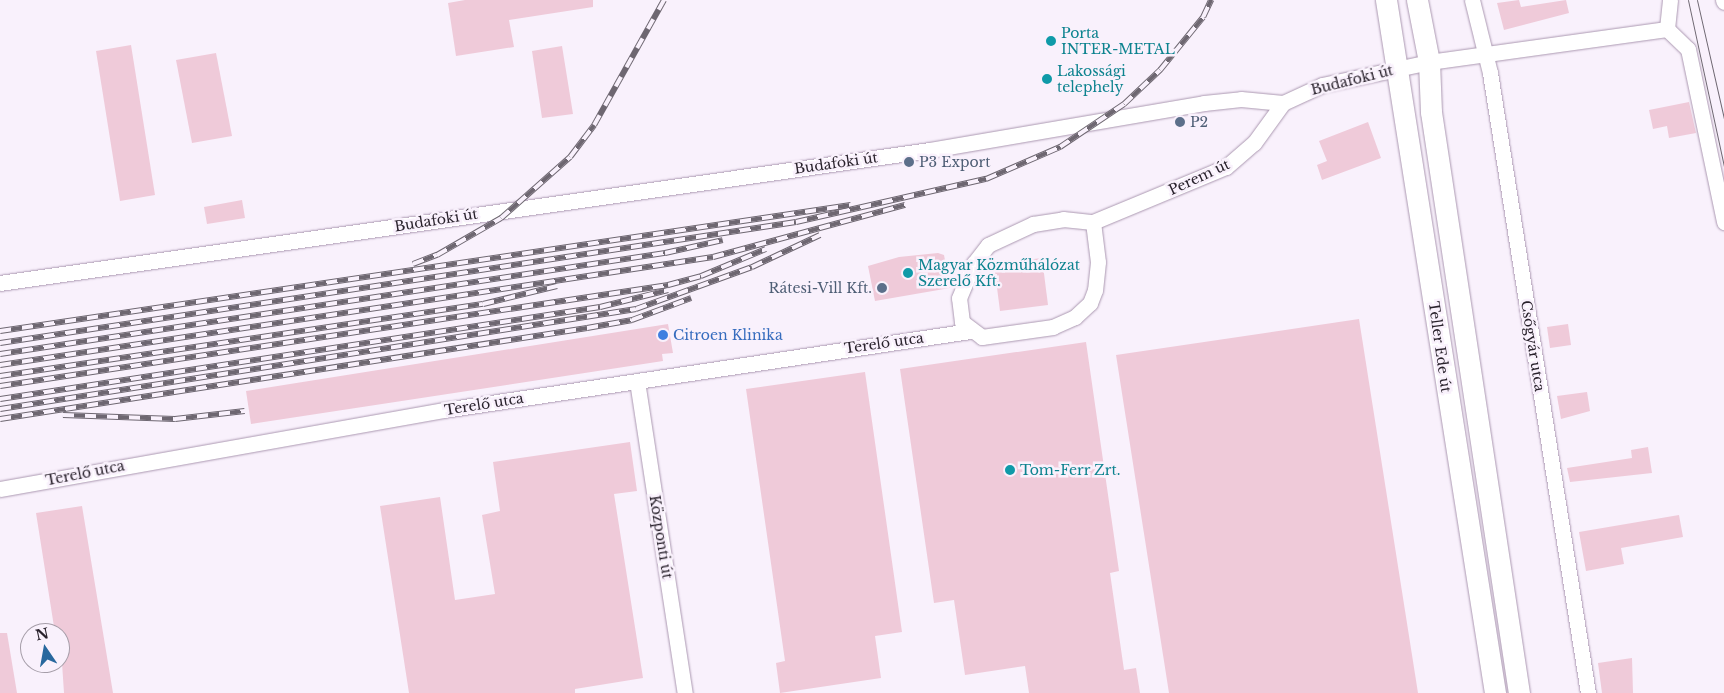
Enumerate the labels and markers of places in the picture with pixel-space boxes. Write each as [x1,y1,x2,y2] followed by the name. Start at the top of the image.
[1061,25,1175,58] place label: Porta INTER-METAL
[1045,35,1057,47] marker: Porta INTER-METAL
[1057,63,1126,95] place label: Lakossági telephely
[1041,73,1053,85] marker: Lakossági telephely
[1190,114,1208,130] place label: P2
[1174,116,1186,128] marker: P2
[919,154,991,170] place label: P3 Export
[903,156,915,168] marker: P3 Export
[918,257,1080,290] place label: Magyar Közműhálózat Szerelő Kft.
[902,267,914,279] marker: Magyar Közműhálózat Szerelő Kft.
[768,280,872,296] place label: Rátesi-Vill Kft.
[876,282,888,294] marker: Rátesi-Vill Kft.
[673,327,783,343] place label: Citroen Klinika
[657,329,669,341] marker: Citroen Klinika
[1020,462,1121,478] place label: Tom-Ferr Zrt.
[1004,464,1016,476] marker: Tom-Ferr Zrt.

